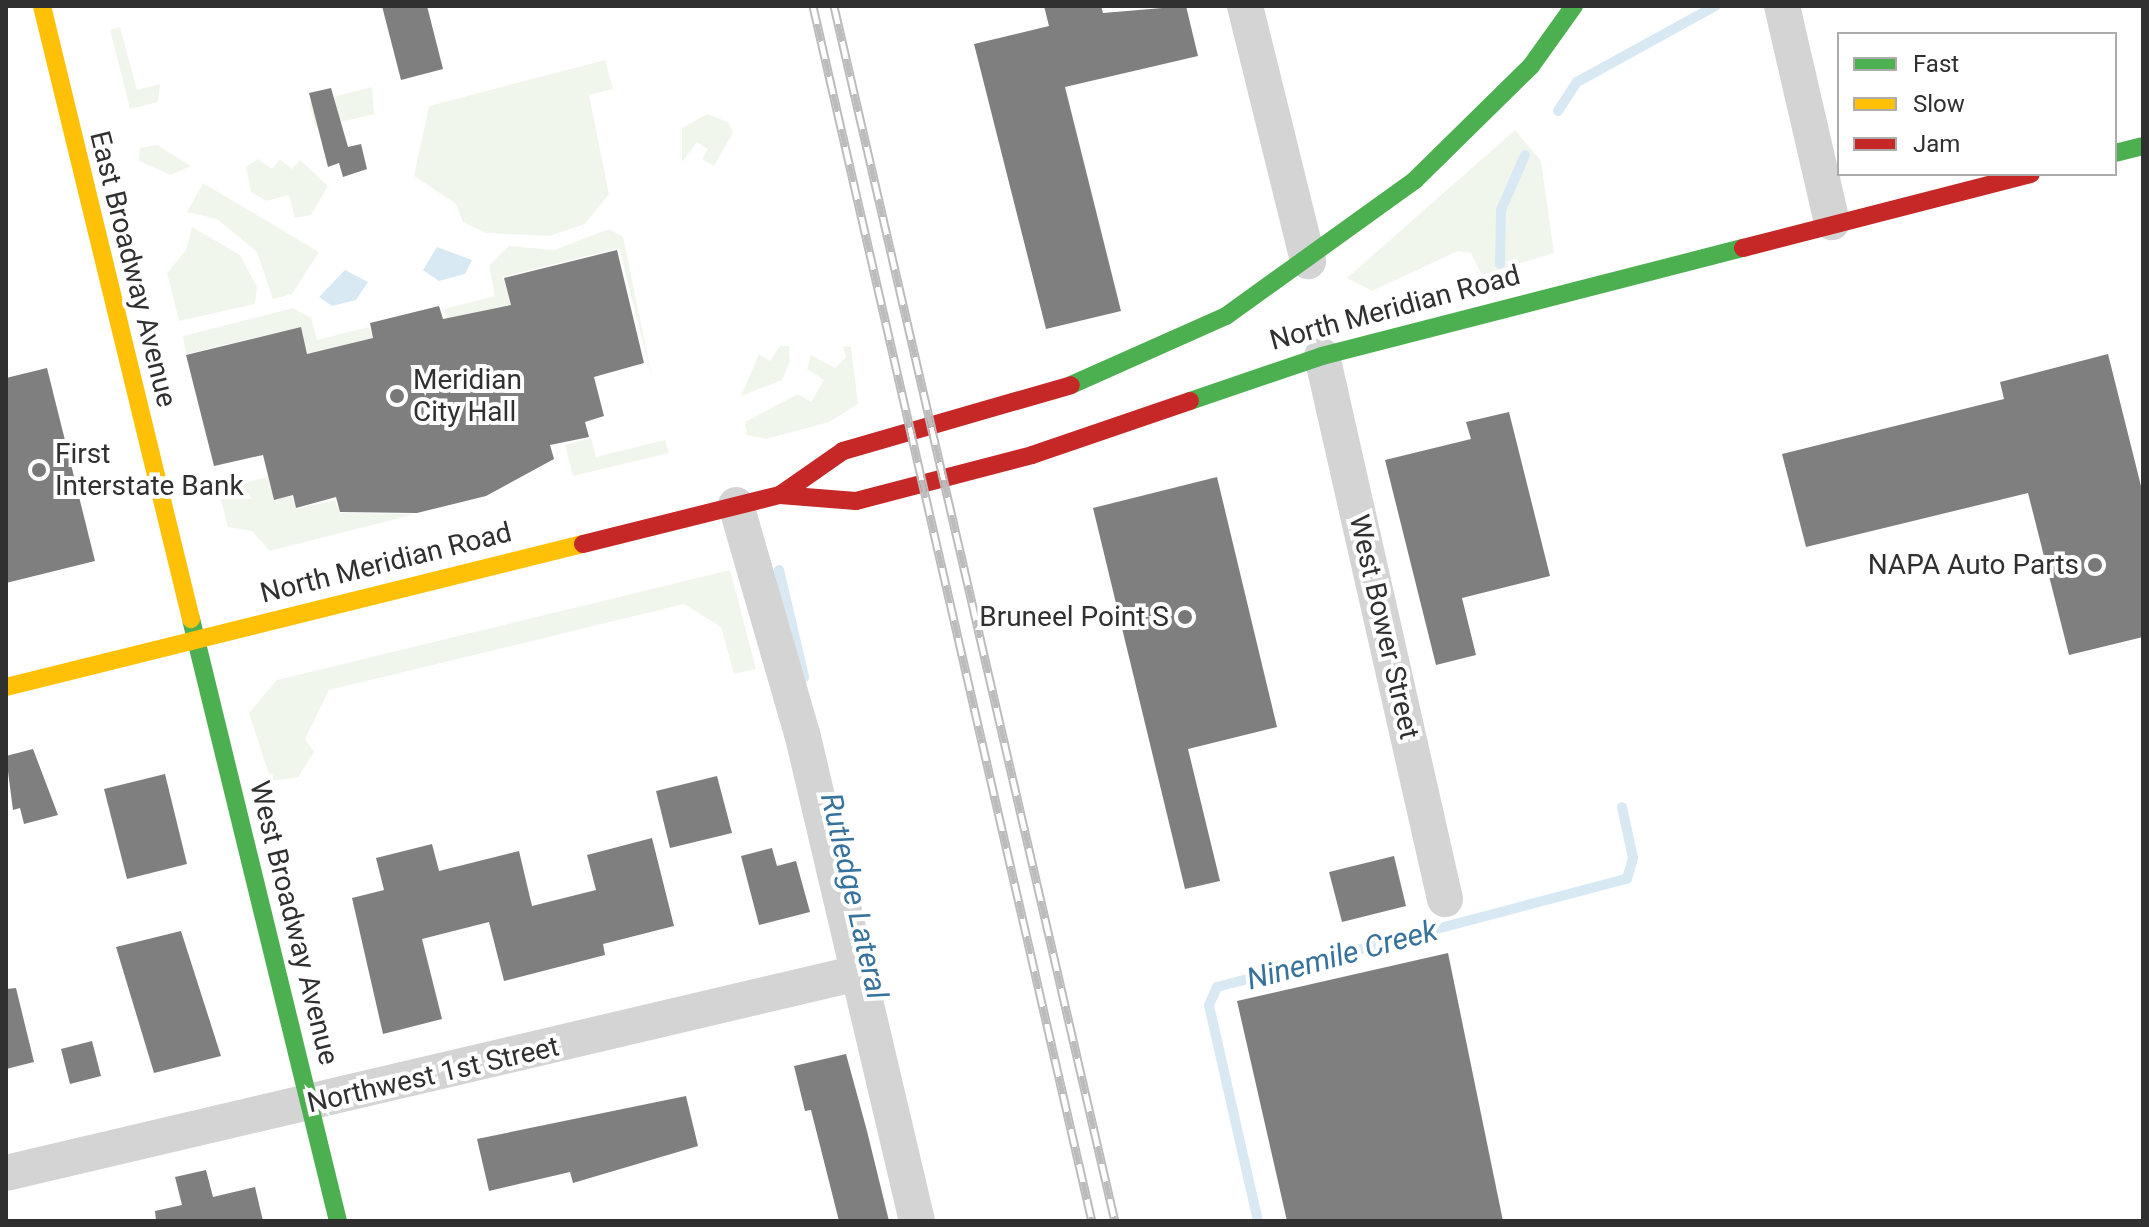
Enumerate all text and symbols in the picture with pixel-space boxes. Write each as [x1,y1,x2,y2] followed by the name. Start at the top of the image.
[1837,32,2117,176] legend
[1913,50,1959,78] text: Fast
[1913,90,1965,118] text: Slow
[82,128,184,410] street label: East Broadway Avenue
[1913,130,1960,158] text: Jam
[1266,258,1524,358] street label: North Meridian Road
[413,363,522,429] place label: Meridian City Hall
[388,387,406,405] marker: Meridian City Hall
[55,437,244,503] place label: First Interstate Bank
[30,461,48,479] marker: First Interstate Bank
[1342,511,1426,743] street label: West Bower Street
[257,516,515,610] street label: North Meridian Road
[1868,548,2079,582] place label: NAPA Auto Parts
[2086,556,2104,574] marker: NAPA Auto Parts
[979,600,1169,634] place label: Bruneel Point S
[1176,608,1194,626] marker: Bruneel Point S
[242,778,346,1068] street label: West Broadway Avenue
[813,790,895,1002] water label: Rutledge Lateral
[1243,912,1441,998] water label: Ninemile Creek
[304,1030,562,1120] street label: Northwest 1st Street

